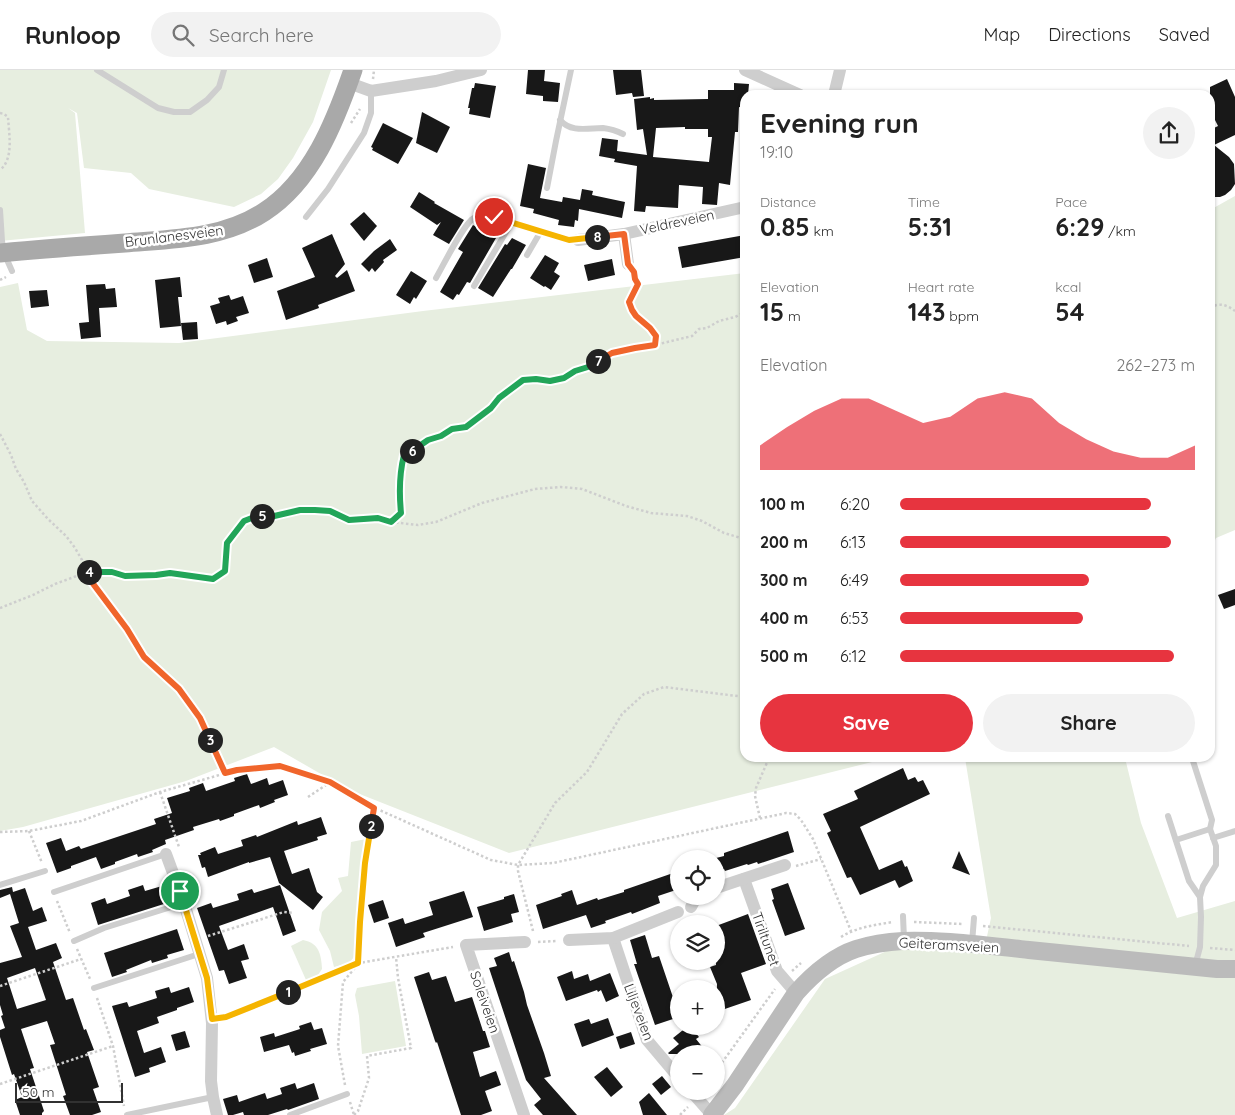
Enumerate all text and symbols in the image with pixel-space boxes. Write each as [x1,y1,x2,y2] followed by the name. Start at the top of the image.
[151,12,501,57] search box
[25,20,121,50] text: Runloop
[169,21,197,49] icon: search
[209,23,314,47] text: Search here
[983,23,1020,46] text: Map
[1048,23,1131,46] text: Directions
[1159,23,1210,46] text: Saved
[760,105,919,140] text: Evening run
[1143,107,1195,159] button: share
[760,142,793,162] text: 19:10
[760,193,816,211] text: Distance
[908,193,940,211] text: Time
[1055,193,1087,211] text: Pace
[473,196,515,238] pin
[480,203,508,231] icon: check
[638,205,716,239] street label: Veldreveien
[760,211,810,242] text: 0.85
[908,211,952,242] text: 5:31
[1055,211,1104,242] text: 6:29
[124,221,224,251] street label: Brunlanesveien
[810,222,834,240] text: km
[1104,222,1136,240] text: /km
[584,224,610,250] pin: 8
[594,228,601,246] text: 8
[760,278,819,296] text: Elevation
[908,278,974,296] text: Heart rate
[1055,278,1081,296] text: kcal
[760,296,784,327] text: 15
[908,296,946,327] text: 143
[1055,296,1084,327] text: 54
[784,307,801,325] text: m
[946,307,979,325] text: bpm
[586,348,610,374] pin: 7
[595,352,602,370] text: 7
[760,355,827,375] text: Elevation
[1116,355,1195,375] text: 262–273 m
[400,438,424,464] pin: 6
[409,442,416,460] text: 6
[760,494,805,514] text: 100 m
[840,494,870,514] text: 6:20
[250,504,274,528] pin: 5
[258,507,267,525] text: 5
[760,532,808,552] text: 200 m
[840,532,866,552] text: 6:13
[76,560,102,584] pin: 4
[85,563,94,581] text: 4
[760,570,807,590] text: 300 m
[840,570,869,590] text: 6:49
[760,608,808,628] text: 400 m
[840,608,869,628] text: 6:53
[760,646,808,666] text: 500 m
[840,646,866,666] text: 6:12
[760,694,973,752] button: Save
[983,694,1195,752] button: Share
[198,728,222,752] pin: 3
[207,731,214,749] text: 3
[358,814,384,838] pin: 2
[368,817,375,835] text: 2
[670,850,725,1100] map controls
[670,850,725,905] button: locate
[159,870,201,912] pin
[166,877,194,905] icon: arrive
[748,909,784,969] street label: Tiriltunet
[670,915,725,970] button: layers
[898,933,1000,957] street label: Geiteramsveien
[466,969,504,1035] street label: Soleiveien
[276,980,300,1004] pin: 1
[670,980,725,1035] button: +
[620,981,658,1043] street label: Liljeveien
[286,983,291,1001] text: 1
[670,1045,725,1100] button: −
[15,1080,122,1103] scale bar
[22,1083,55,1101] text: 50 m

